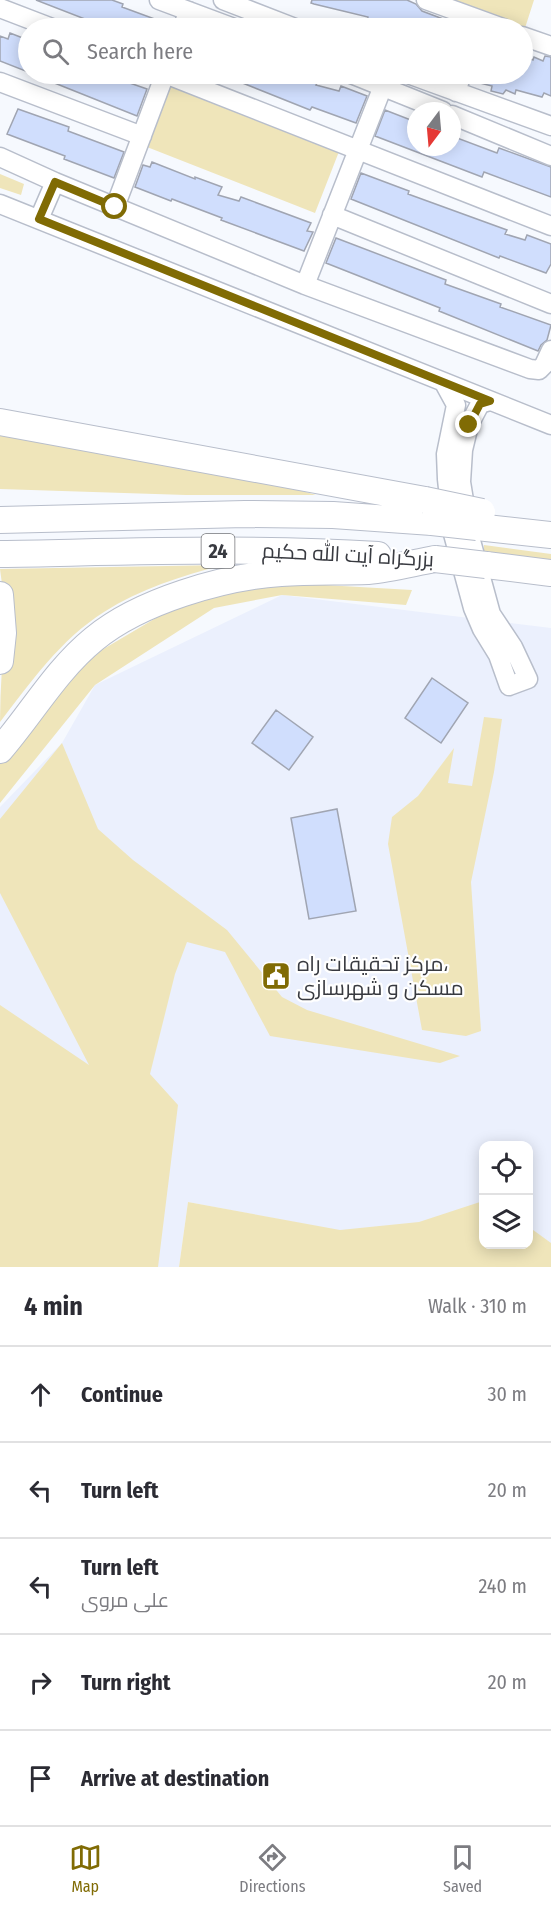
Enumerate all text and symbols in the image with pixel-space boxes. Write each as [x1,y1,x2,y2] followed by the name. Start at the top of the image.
[18,18,533,84] search box
[39,35,72,68] icon: search
[87,38,193,65] text: Search here
[407,102,461,156] north arrow
[101,193,127,219] route start
[455,411,481,437] route end
[202,534,234,568] road number: 24
[261,537,435,573] street label: بزرگراه آیت الله حکیم
[297,951,464,1001] place label: مرکز تحقیقات راه، مسکن و شهرسازی
[260,960,292,992] public building icon: مرکز تحقیقات راه، مسکن و شهرسازی
[479,1141,533,1249] map controls
[479,1141,533,1195] button: locate
[479,1195,533,1249] button: layers
[24,1291,83,1322] text: 4 min
[428,1294,527,1318] text: Walk · 310 m
[24,1378,57,1411] icon: ahead
[81,1381,163,1408] text: Continue
[487,1382,527,1406] text: 30 m
[24,1474,57,1507] icon: left
[81,1477,159,1504] text: Turn left
[488,1478,527,1502] text: 20 m
[81,1554,159,1581] text: Turn left
[24,1570,57,1603] icon: left
[478,1574,527,1598] text: 240 m
[81,1588,169,1612] text: علی مروی
[24,1666,57,1699] icon: right
[81,1669,170,1696] text: Turn right
[488,1670,527,1694] text: 20 m
[24,1762,57,1795] icon: arrive
[81,1765,269,1792] text: Arrive at destination
[69,1841,102,1896] tab: Map
[239,1841,306,1896] tab: Directions
[443,1841,482,1896] tab: Saved

